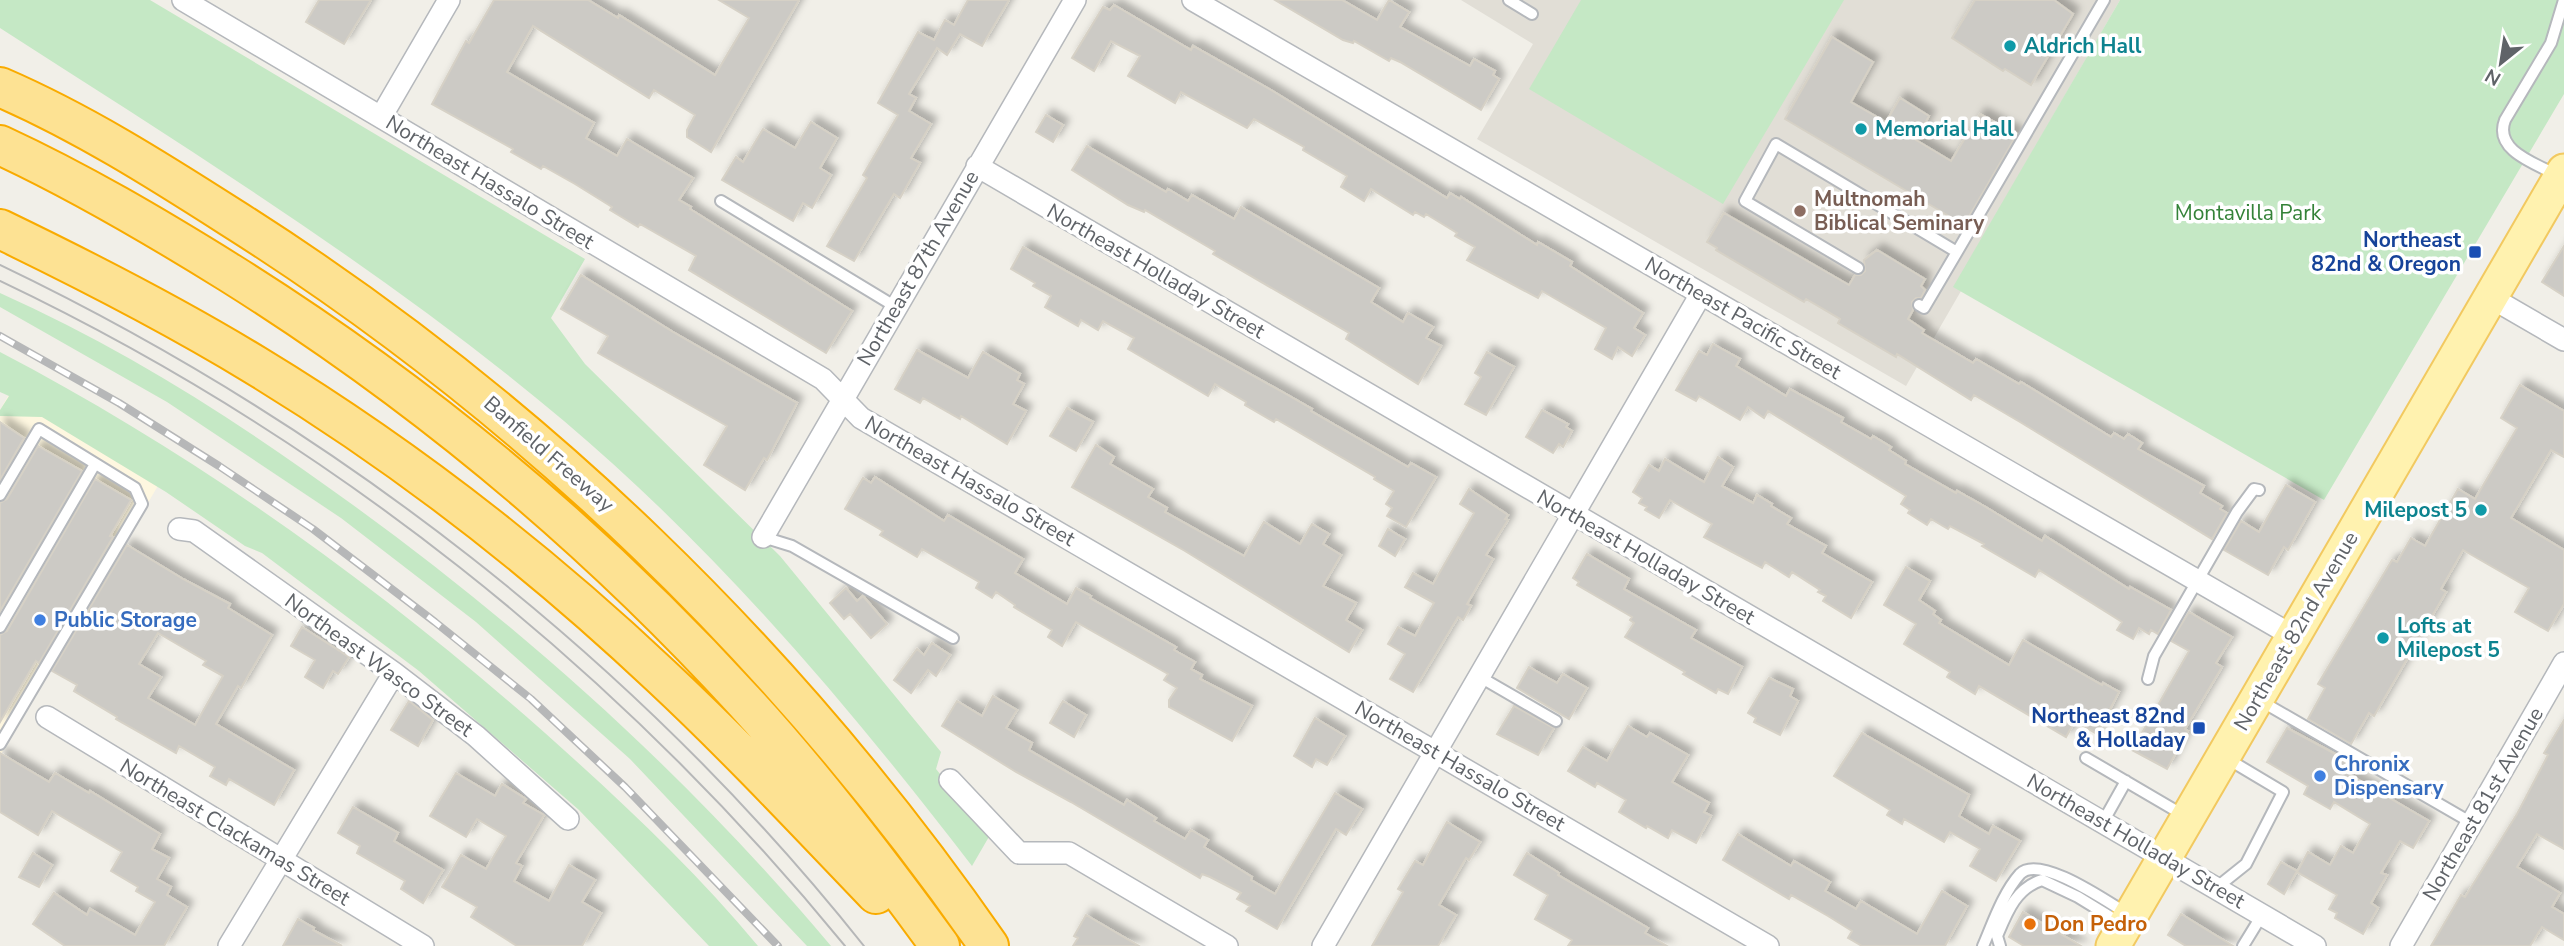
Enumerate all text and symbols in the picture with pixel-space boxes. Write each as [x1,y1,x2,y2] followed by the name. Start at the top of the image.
[2466,28,2536,98] north arrow
[2024,32,2142,60] place label: Aldrich Hall
[2002,38,2018,54] marker: Aldrich Hall
[2480,62,2506,92] text: N
[381,109,600,256] street label: Northeast Hassalo Street
[1875,115,2014,143] place label: Memorial Hall
[1853,121,1869,137] marker: Memorial Hall
[851,165,985,371] street label: Northeast 87th Avenue
[1814,185,1985,237] place label: Multnomah Biblical Seminary
[1042,197,1271,345] street label: Northeast Holladay Street
[2175,199,2322,227] park label: Montavilla Park
[1792,203,1808,219] marker: Multnomah Biblical Seminary
[2311,226,2462,278] place label: Northeast 82nd & Oregon
[2467,244,2483,260] marker: Northeast 82nd & Oregon
[1640,250,1847,386] street label: Northeast Pacific Street
[478,390,620,519] street label: Banfield Freeway
[860,409,1081,553] street label: Northeast Hassalo Street
[1532,483,1761,631] street label: Northeast Holladay Street
[2364,496,2467,524] place label: Milepost 5
[2473,502,2489,518] marker: Milepost 5
[2227,526,2365,736] street label: Northeast 82nd Avenue
[279,587,479,743] street label: Northeast Wasco Street
[54,606,197,634] place label: Public Storage
[32,612,48,628] marker: Public Storage
[2397,612,2500,664] place label: Lofts at Milepost 5
[2375,630,2391,646] marker: Lofts at Milepost 5
[1350,694,1571,838] street label: Northeast Hassalo Street
[2031,702,2186,754] place label: Northeast 82nd & Holladay
[2416,702,2550,906] street label: Northeast 81st Avenue
[2191,720,2207,736] marker: Northeast 82nd & Holladay
[2334,750,2444,802] place label: Chronix Dispensary
[115,752,356,912] street label: Northeast Clackamas Street
[2022,767,2251,915] street label: Northeast Holladay Street
[2312,768,2328,784] marker: Chronix Dispensary
[2044,910,2147,938] place label: Don Pedro
[2022,916,2038,932] marker: Don Pedro

